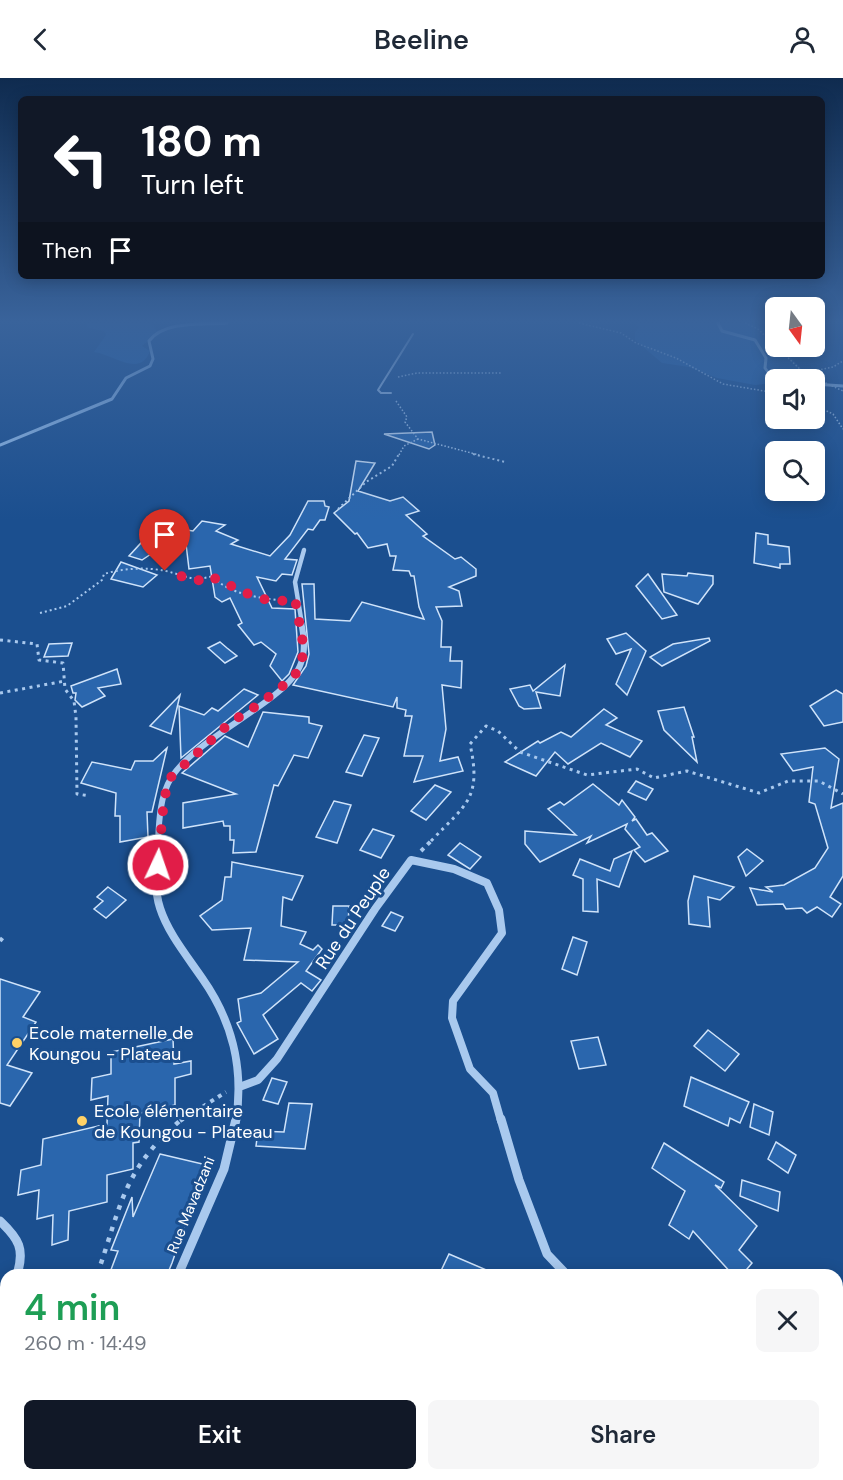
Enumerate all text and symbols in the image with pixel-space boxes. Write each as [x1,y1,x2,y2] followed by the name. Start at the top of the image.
[374,22,469,57] text: Beeline
[24,23,57,56] icon: back
[786,23,819,56] icon: person
[141,114,262,169] text: 180 m
[42,120,120,198] icon: left
[141,167,244,202] text: Turn left
[104,234,137,267] icon: arrive
[42,236,92,265] text: Then
[765,297,825,357] north arrow
[765,297,825,501] map controls
[765,369,825,429] button: sound
[765,441,825,501] button: search
[139,509,190,571] pin
[148,518,181,551] icon: arrive
[126,833,190,897] position arrow
[310,862,396,974] street label: Rue du Peuple
[29,1021,194,1066] place label: Ecole maternelle de Koungou - Plateau
[10,1036,24,1050] marker: Ecole maternelle de Koungou - Plateau
[94,1099,273,1144] place label: Ecole élémentaire de Koungou - Plateau
[75,1114,89,1128] marker: Ecole élémentaire de Koungou - Plateau
[162,1154,220,1256] street label: Rue Mavadzani
[24,1284,120,1331] text: 4 min
[756,1289,819,1352] button: close
[24,1330,147,1356] text: 260 m · 14:49
[24,1400,416,1469] button: Exit
[428,1400,819,1469] button: Share

